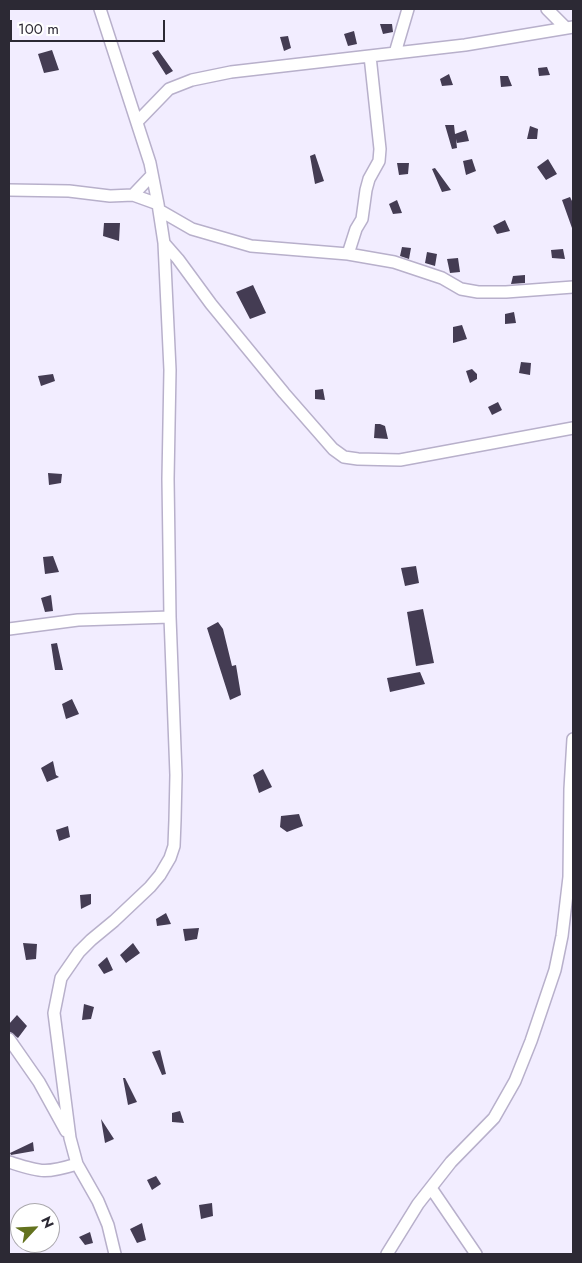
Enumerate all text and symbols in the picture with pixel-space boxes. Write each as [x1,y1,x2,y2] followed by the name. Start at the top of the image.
[12,10,168,42] scale bar
[18,18,59,40] text: 100 m
[10,1203,60,1253] north arrow
[36,1213,59,1231] text: N

